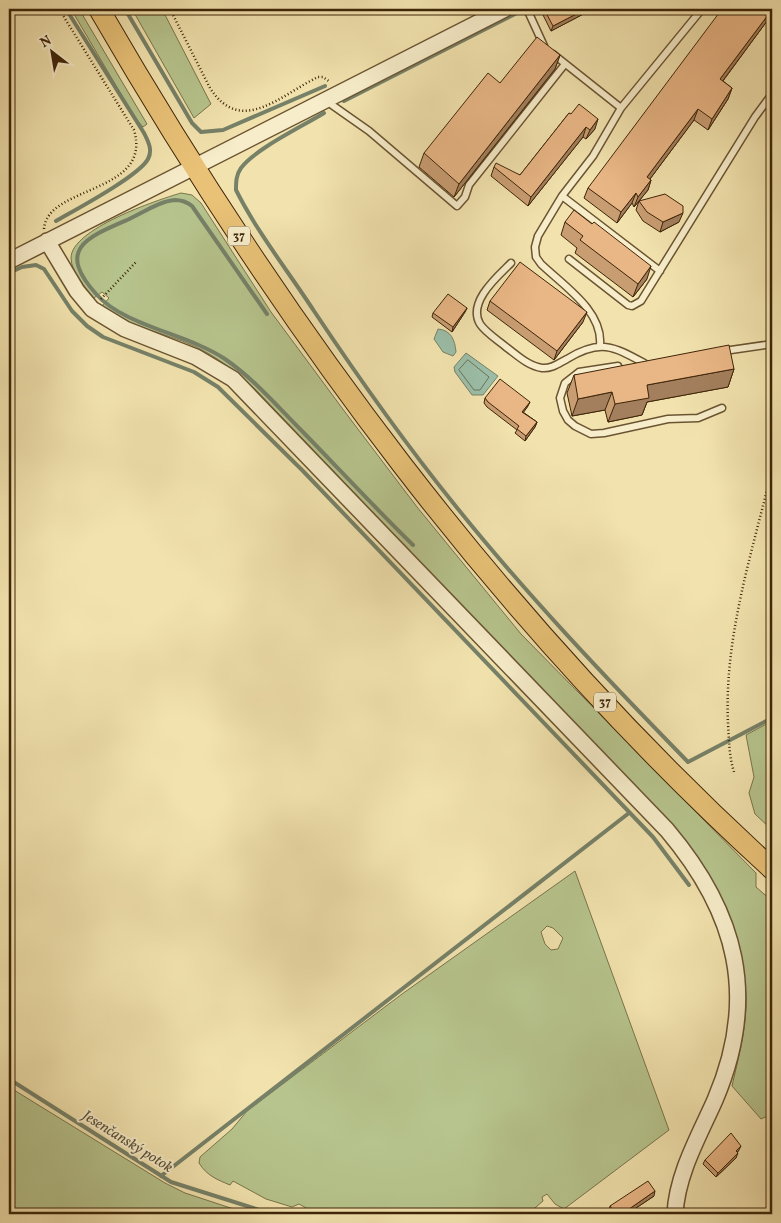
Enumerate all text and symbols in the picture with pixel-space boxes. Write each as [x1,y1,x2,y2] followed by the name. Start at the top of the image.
[28,28,78,78] north arrow
[37,31,55,53] text: N
[228,227,250,246] road number: 37
[594,692,616,712] road number: 37
[76,1105,177,1179] water label: Jesenčanský potok

